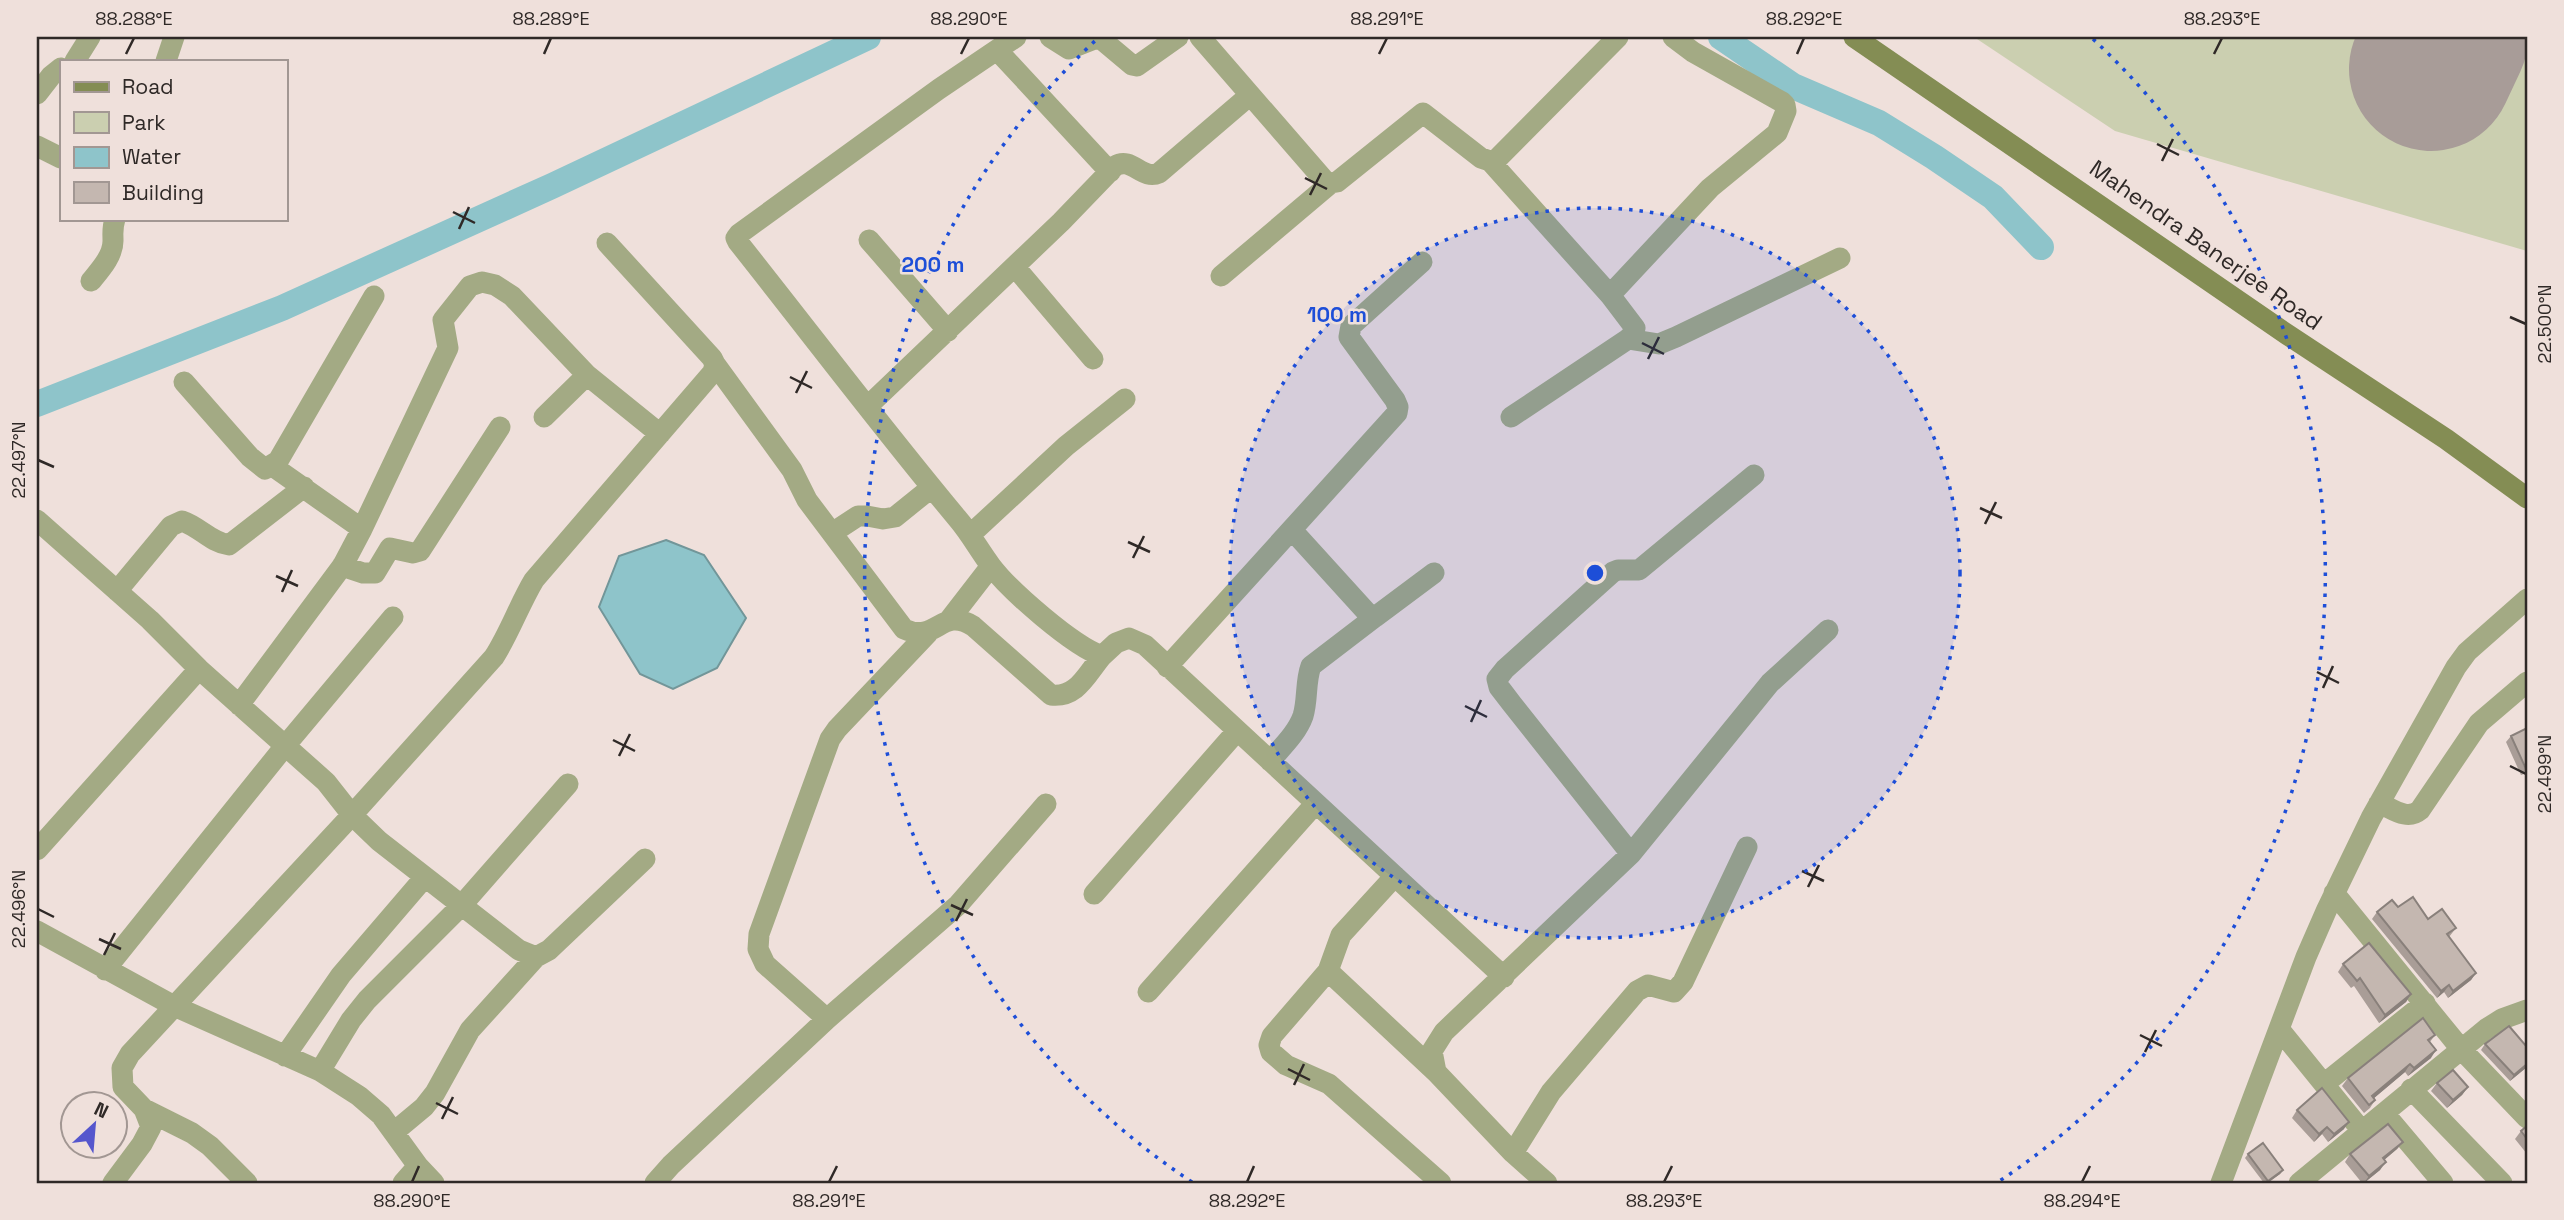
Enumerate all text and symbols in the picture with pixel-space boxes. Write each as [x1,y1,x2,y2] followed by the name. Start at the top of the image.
[95,7,173,30] text: 88.288°E
[512,7,590,30] text: 88.289°E
[930,7,1008,30] text: 88.290°E
[1350,7,1424,30] text: 88.291°E
[1766,7,1842,30] text: 88.292°E
[2184,7,2260,30] text: 88.293°E
[60,60,287,220] legend
[122,73,174,100] text: Road
[122,109,166,136] text: Park
[122,143,181,170] text: Water
[2084,153,2328,337] street label: Mahendra Banerjee Road
[122,179,204,206] text: Building
[902,251,964,278] text: 200 m
[2533,285,2556,363] text: 22.500°N
[1307,301,1367,328] text: 100 m
[7,421,30,499] text: 22.497°N
[1583,561,1607,585] centre of rings
[2533,735,2556,813] text: 22.499°N
[7,870,30,948] text: 22.496°N
[60,1090,130,1160] north arrow
[90,1096,112,1124] text: N
[373,1189,451,1212] text: 88.290°E
[792,1189,866,1212] text: 88.291°E
[1209,1189,1285,1212] text: 88.292°E
[1626,1189,1702,1212] text: 88.293°E
[2043,1189,2121,1212] text: 88.294°E

